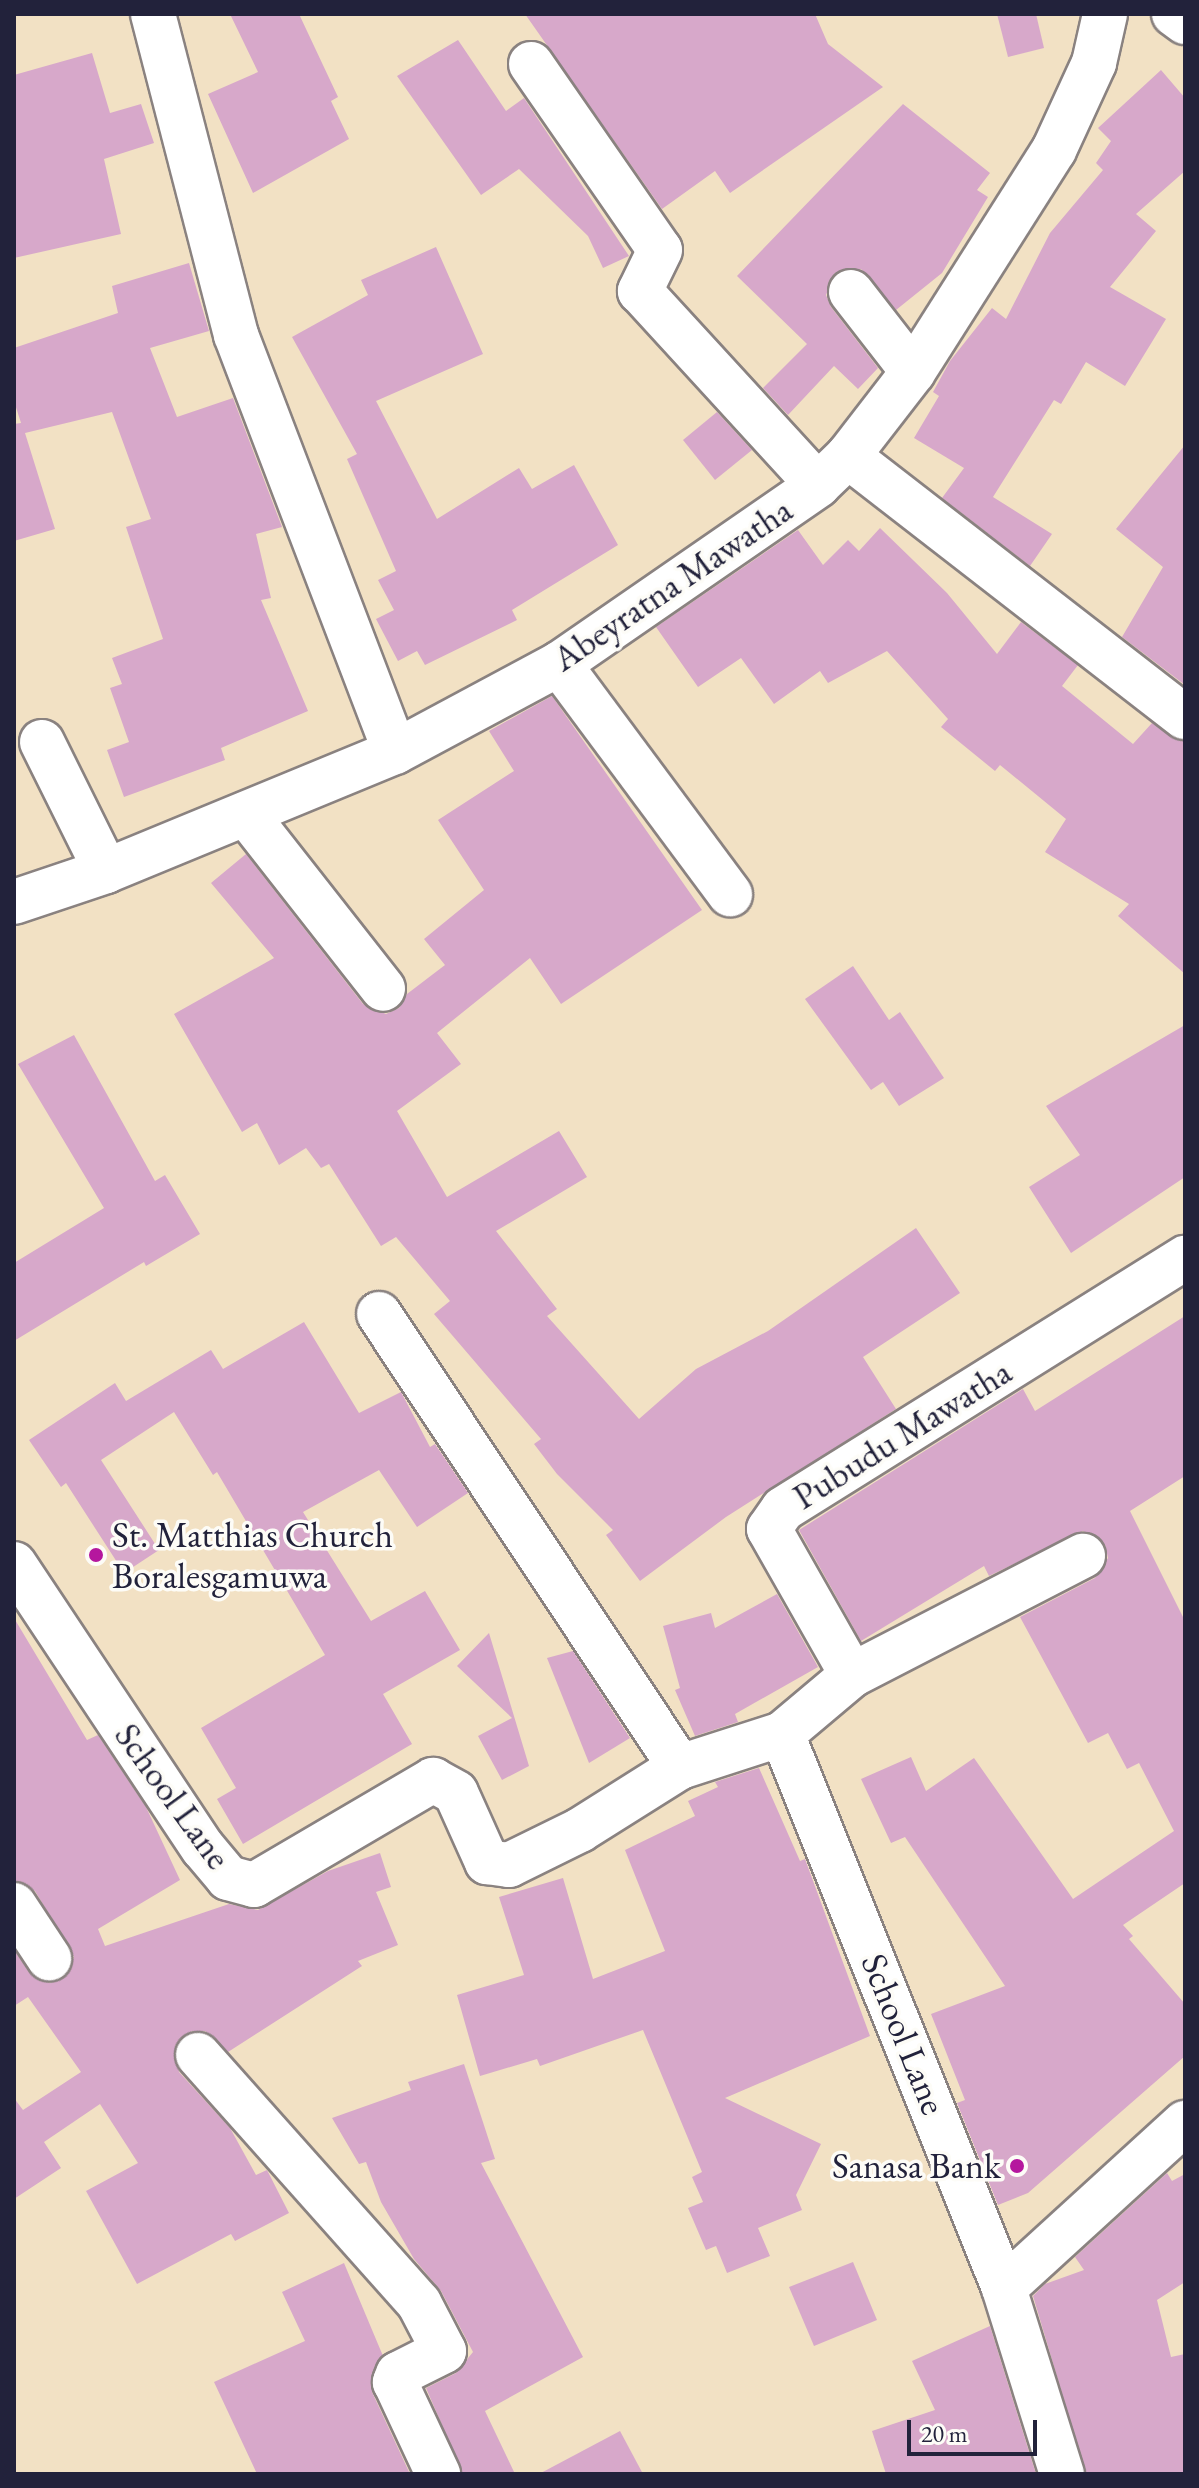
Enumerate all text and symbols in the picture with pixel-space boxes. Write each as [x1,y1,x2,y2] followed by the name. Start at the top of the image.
[544,488,800,680] street label: Abeyratna Mawatha
[785,1350,1019,1518] street label: Pubudu Mawatha
[112,1512,393,1597] place label: St. Matthias Church Boralesgamuwa
[87,1546,105,1564] marker: St. Matthias Church Boralesgamuwa
[106,1715,240,1877] street label: School Lane
[852,1947,956,2121] street label: School Lane
[832,2144,1001,2188] place label: Sanasa Bank
[1008,2157,1026,2175] marker: Sanasa Bank
[911,2404,1041,2454] scale bar
[921,2418,968,2449] text: 20 m

